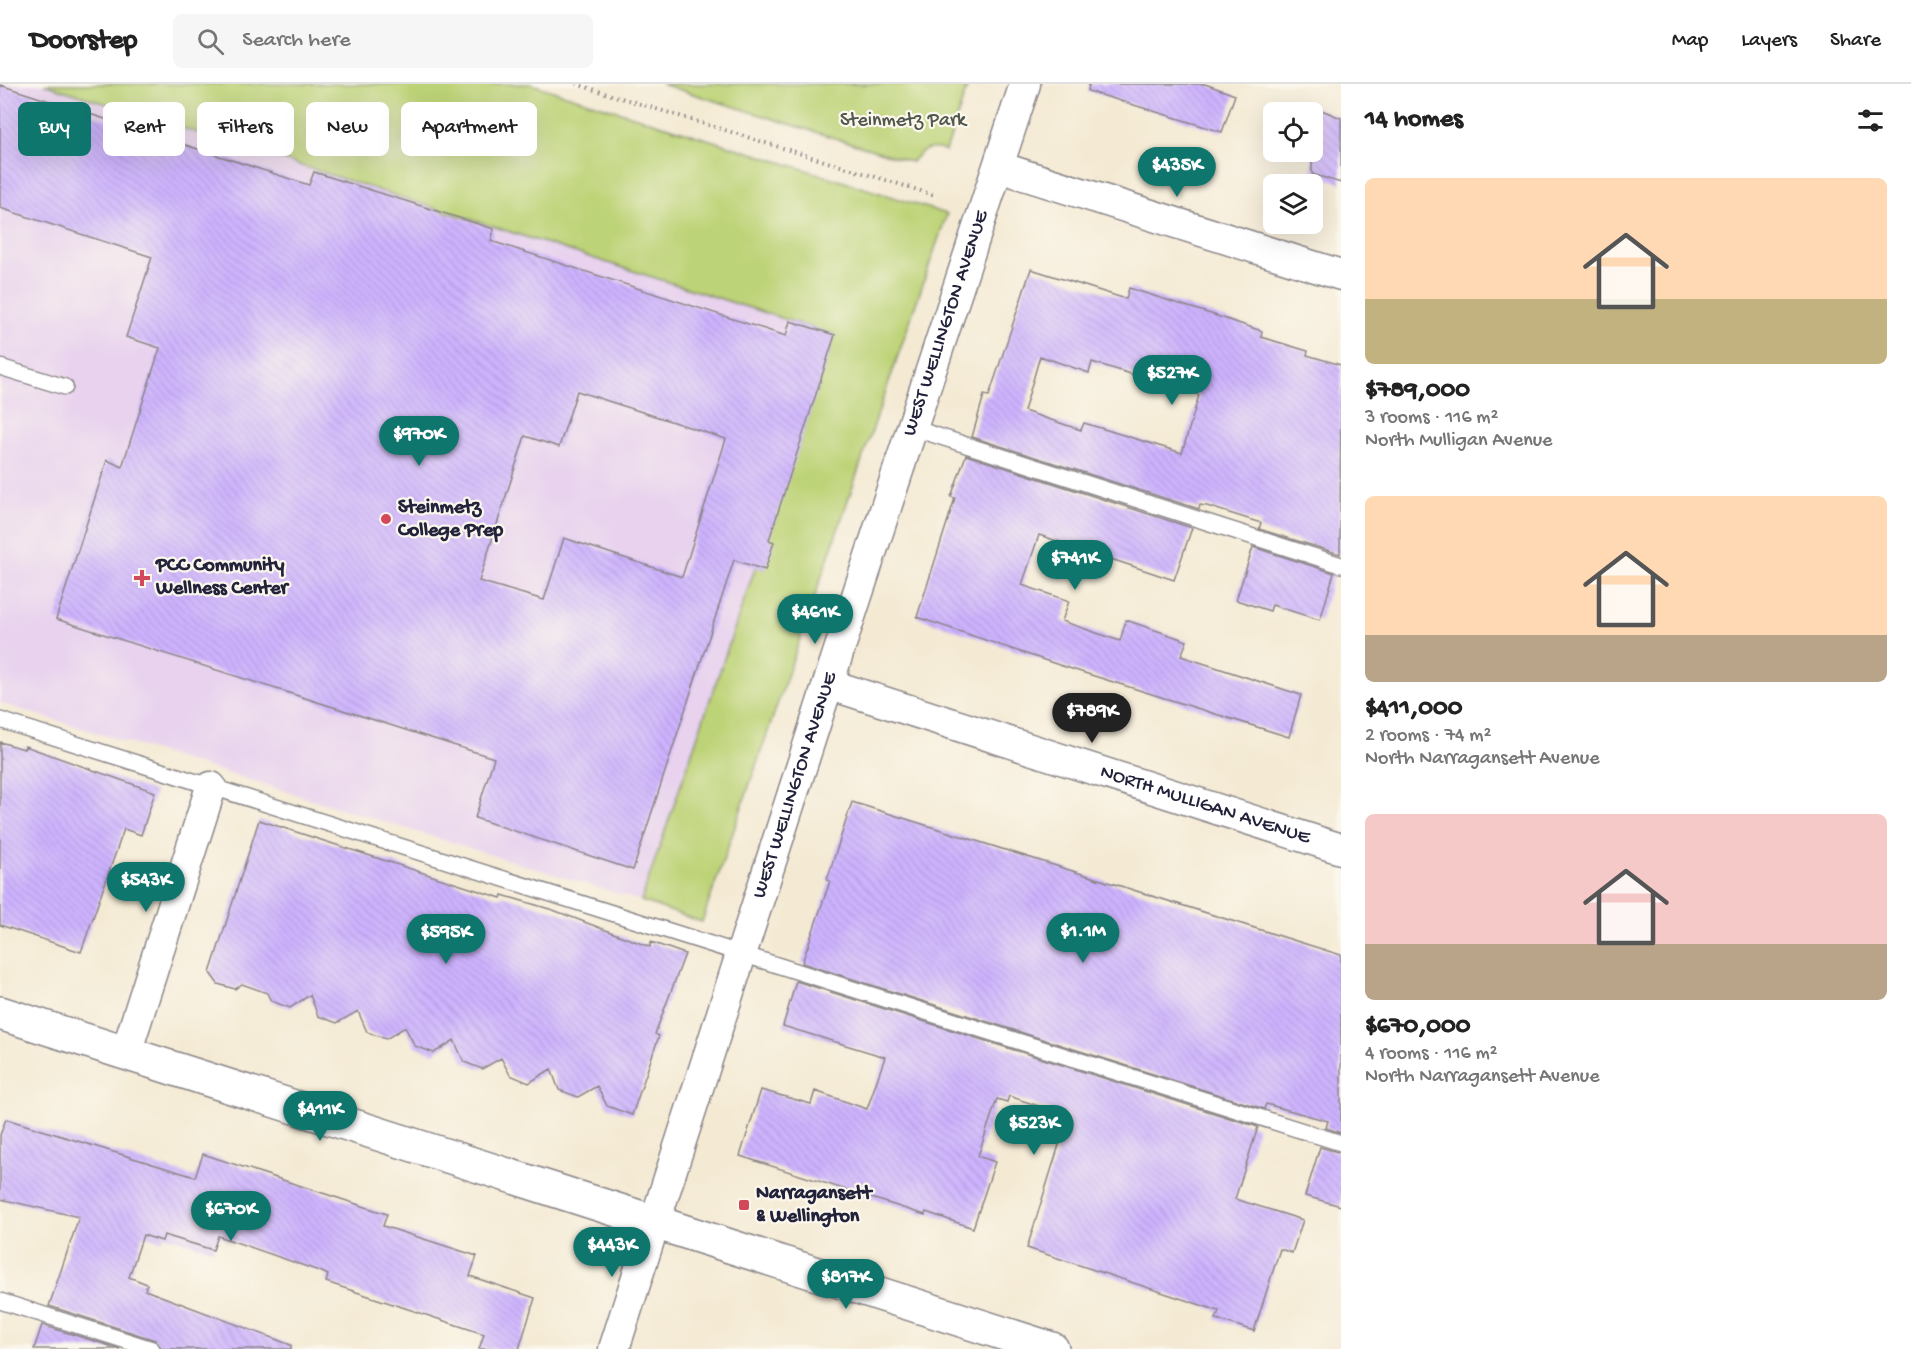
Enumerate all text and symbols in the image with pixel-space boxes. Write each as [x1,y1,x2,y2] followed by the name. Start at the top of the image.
[173,14,593,68] search box
[30,25,137,58] text: Doorstep
[194,25,227,58] icon: search
[242,28,351,54] text: Search here
[1672,29,1708,54] text: Map
[1741,29,1797,54] text: Layers
[1830,29,1881,54] text: Share
[18,102,91,156] chip: Buy
[103,102,185,156] chip: Rent
[197,102,294,156] chip: Filters
[306,102,389,156] chip: New
[401,102,537,156] chip: Apartment
[1263,102,1323,234] map controls
[1263,102,1323,162] button: locate
[1854,104,1887,137] icon: filters
[1365,105,1463,136] text: 14 homes
[840,110,968,133] park label: Steinmetz Park
[1135,147,1219,198] pin: $435K
[1152,155,1202,178] text: $435K
[1263,174,1323,234] button: layers
[899,206,995,439] street label: WEST WELLINGTON AVENUE
[1572,217,1680,325] icon: home
[1130,355,1214,406] pin: $527K
[1147,363,1197,386] text: $527K
[1365,376,1470,407] text: $789,000
[1365,407,1498,430] text: 3 rooms · 116 m²
[377,416,461,467] pin: $970K
[393,424,445,447] text: $970K
[1365,430,1552,453] text: North Mulligan Avenue
[397,497,503,543] place label: Steinmetz College Prep
[379,512,393,526] marker: Steinmetz College Prep
[1572,535,1680,643] icon: home
[1033,540,1117,591] pin: $741K
[1051,548,1099,571] text: $741K
[155,555,290,601] place label: PCC Community Wellness Center
[133,569,151,587] marker: PCC Community Wellness Center
[773,594,857,645] pin: $461K
[791,602,839,625] text: $461K
[748,668,843,901] street label: WEST WELLINGTON AVENUE
[1050,693,1134,744] pin: $789K
[1365,694,1462,725] text: $411,000
[1066,701,1118,724] text: $789K
[1365,725,1491,748] text: 2 rooms · 74 m²
[1365,748,1599,771] text: North Narragansett Avenue
[1097,761,1314,850] street label: NORTH MULLIGAN AVENUE
[1572,853,1680,961] icon: home
[104,862,188,913] pin: $543K
[121,870,171,893] text: $543K
[1041,913,1125,964] pin: $1.1M
[404,914,488,965] pin: $595K
[1060,921,1106,944] text: $1.1M
[420,922,472,945] text: $595K
[1365,1012,1471,1043] text: $670,000
[1365,1043,1498,1066] text: 4 rooms · 116 m²
[1365,1066,1599,1089] text: North Narragansett Avenue
[278,1091,362,1142] pin: $411K
[297,1099,343,1122] text: $411K
[992,1105,1076,1156] pin: $523K
[1009,1113,1059,1136] text: $523K
[756,1183,873,1229] place label: Narragansett & Wellington
[189,1191,273,1242] pin: $670K
[737,1198,751,1212] marker: Narragansett & Wellington
[205,1199,257,1222] text: $670K
[570,1227,654,1278] pin: $443K
[587,1235,637,1258] text: $443K
[804,1259,888,1310] pin: $817K
[821,1267,871,1290] text: $817K

